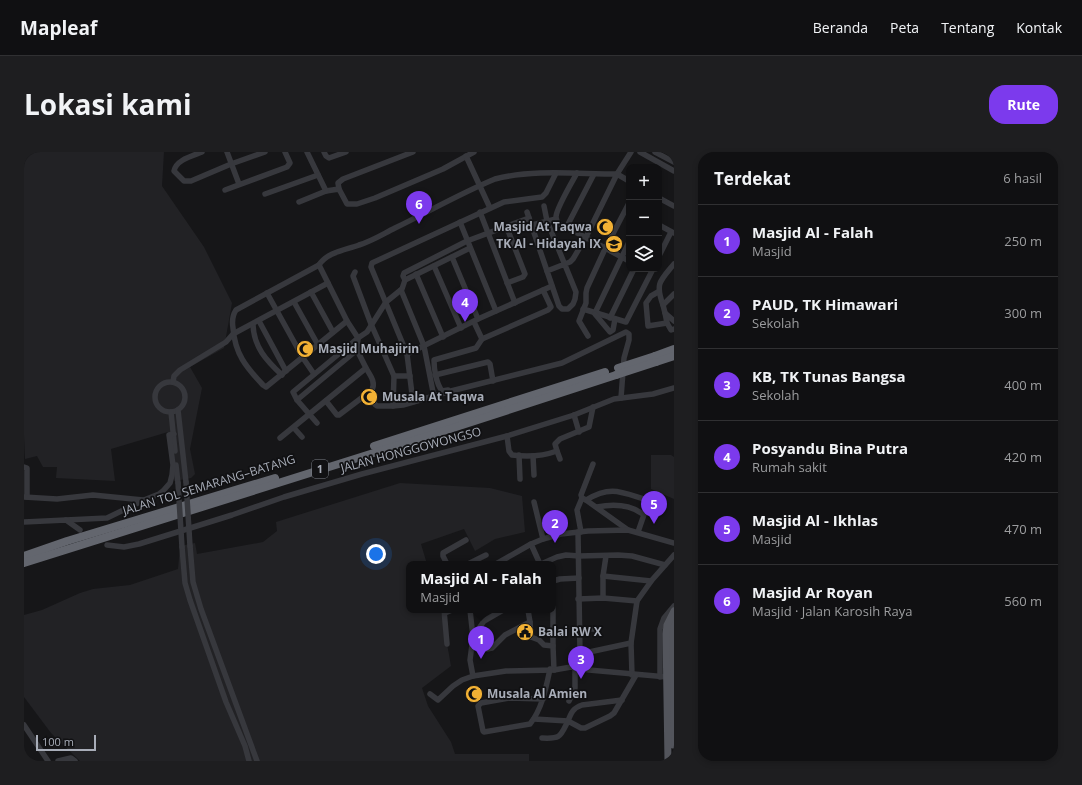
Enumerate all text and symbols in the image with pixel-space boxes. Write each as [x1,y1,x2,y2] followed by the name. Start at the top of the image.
[20,15,97,41] text: Mapleaf
[813,18,868,37] text: Beranda
[890,18,919,37] text: Peta
[941,18,994,37] text: Tentang
[1016,18,1062,37] text: Kontak
[24,85,191,123] text: Lokasi kami
[989,85,1058,124] button: Rute
[626,164,662,272] map controls
[626,164,662,200] button: +
[714,167,791,190] text: Terdekat
[1003,169,1042,187] text: 6 hasil
[406,191,432,224] pin: 6
[626,200,662,236] button: −
[595,217,615,237] mosque icon: Masjid At Taqwa
[494,218,592,235] place label: Masjid At Taqwa
[752,222,874,242] text: Masjid Al - Falah
[723,232,731,250] text: 1
[1004,232,1042,250] text: 250 m
[604,234,624,254] school or university icon: TK Al - Hidayah IX
[496,235,601,252] place label: TK Al - Hidayah IX
[626,236,662,272] button: layers
[752,242,792,260] text: Masjid
[452,289,478,322] pin: 4
[752,294,898,314] text: PAUD, TK Himawari
[723,304,731,322] text: 2
[1004,304,1042,322] text: 300 m
[752,314,800,332] text: Sekolah
[295,339,315,359] mosque icon: Masjid Muhajirin
[318,340,419,357] place label: Masjid Muhajirin
[752,366,906,386] text: KB, TK Tunas Bangsa
[723,376,731,394] text: 3
[1004,376,1042,394] text: 400 m
[752,386,800,404] text: Sekolah
[359,387,379,407] mosque icon: Musala At Taqwa
[382,388,484,405] place label: Musala At Taqwa
[338,423,483,477] street label: JALAN HONGGOWONGSO
[752,438,908,458] text: Posyandu Bina Putra
[723,448,731,466] text: 4
[1004,448,1042,466] text: 420 m
[119,450,297,519] street label: JALAN TOL SEMARANG–BATANG
[752,458,827,476] text: Rumah sakit
[312,460,328,478] road number: 1
[641,491,667,524] pin: 5
[542,510,568,543] pin: 2
[752,510,878,530] text: Masjid Al - Ikhlas
[723,520,731,538] text: 5
[1004,520,1042,538] text: 470 m
[752,530,792,548] text: Masjid
[366,544,386,564] your location
[406,561,556,613] popup
[420,568,542,588] text: Masjid Al - Falah
[752,582,873,602] text: Masjid Ar Royan
[420,588,460,606] text: Masjid
[723,592,731,610] text: 6
[1004,592,1042,610] text: 560 m
[752,602,913,620] text: Masjid · Jalan Karosih Raya
[515,622,535,642] public building icon: Balai RW X
[538,623,602,640] place label: Balai RW X
[468,626,494,659] pin: 1
[568,646,594,679] pin: 3
[464,684,484,704] mosque icon: Musala Al Amien
[487,685,587,702] place label: Musala Al Amien
[36,733,96,752] scale bar
[42,734,74,749] text: 100 m

